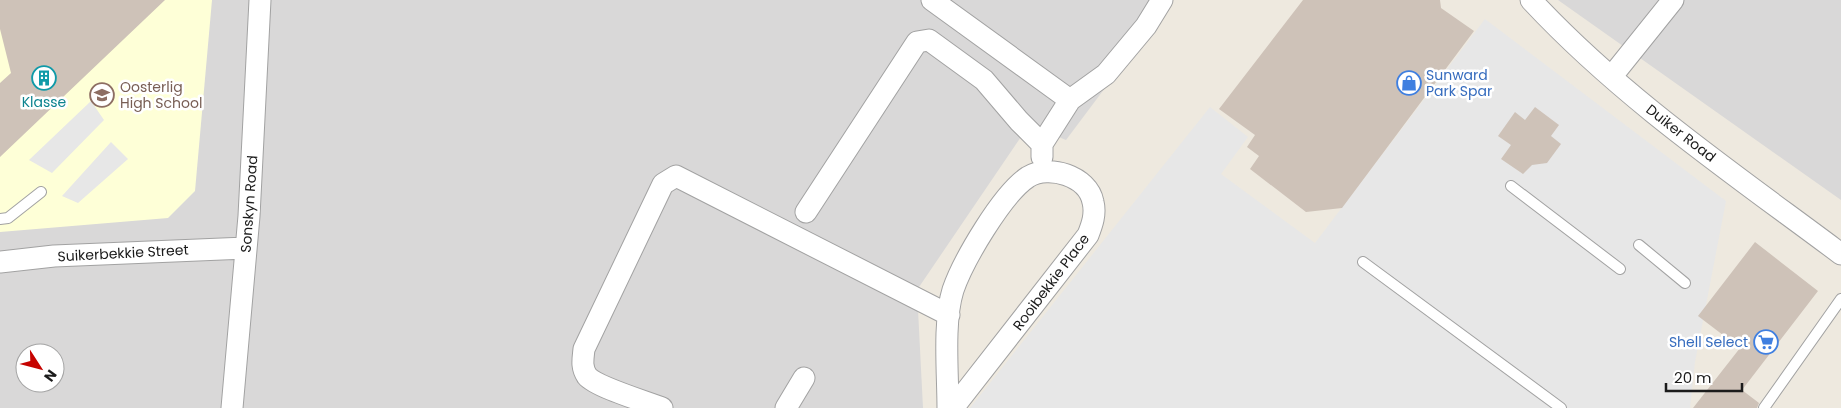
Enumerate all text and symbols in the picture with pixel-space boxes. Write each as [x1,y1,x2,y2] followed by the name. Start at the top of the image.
[31,65,57,91] building icon: Klasse
[1426,65,1492,101] place label: Sunward Park Spar
[1396,70,1422,96] shop icon: Sunward Park Spar
[120,77,202,113] place label: Oosterlig High School
[89,82,115,108] school or university icon: Oosterlig High School
[22,92,67,112] place label: Klasse
[1642,99,1720,167] street label: Duiker Road
[236,155,262,253] street label: Sonskyn Road
[1008,229,1094,335] street label: Rooibekkie Place
[57,240,189,266] street label: Suikerbekkie Street
[1753,329,1779,355] supermarket icon: Shell Select
[1669,332,1748,352] place label: Shell Select
[15,343,65,393] north arrow
[1666,360,1742,392] scale bar
[39,366,62,386] text: N
[1674,367,1712,388] text: 20 m

